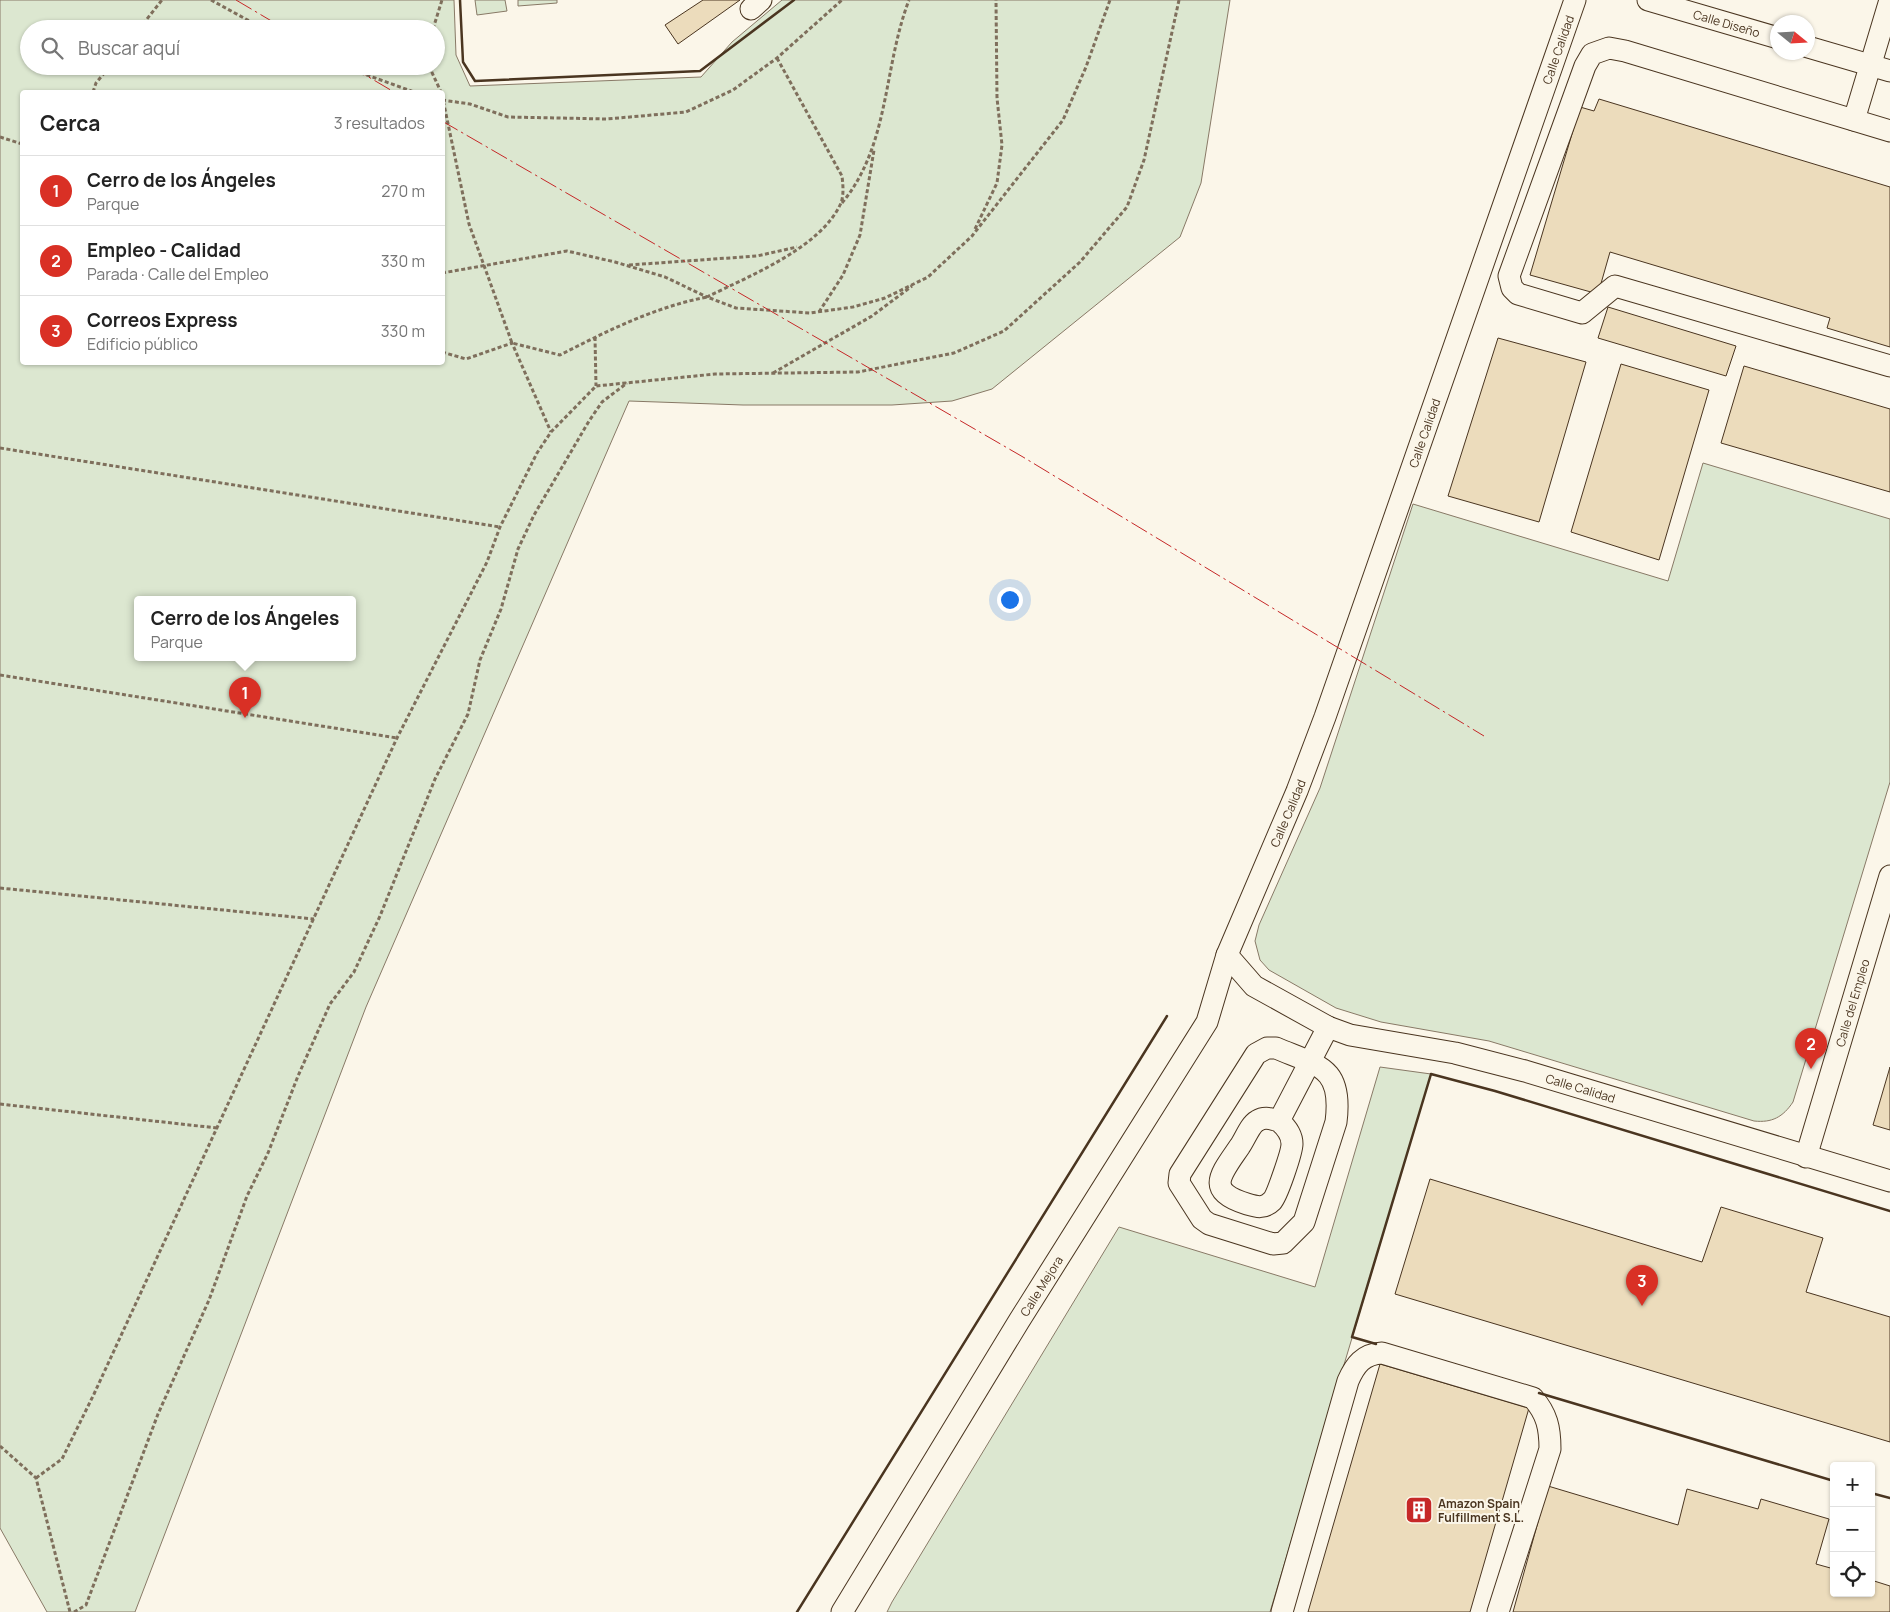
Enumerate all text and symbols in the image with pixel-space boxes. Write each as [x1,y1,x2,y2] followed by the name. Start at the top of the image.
[1691,5,1762,41] street label: Calle Diseño
[1538,13,1578,86] street label: Calle Calidad
[1770,15,1815,60] north arrow
[20,20,445,75] search box
[38,34,66,62] icon: search
[78,35,180,61] text: Buscar aquí
[40,109,100,137] text: Cerca
[334,112,425,134] text: 3 resultados
[87,167,276,193] text: Cerro de los Ángeles
[52,180,60,202] text: 1
[381,180,425,202] text: 270 m
[87,193,139,215] text: Parque
[87,237,241,263] text: Empleo - Calidad
[51,250,61,272] text: 2
[381,250,425,272] text: 330 m
[87,263,269,285] text: Parada · Calle del Empleo
[87,307,238,333] text: Correos Express
[51,320,61,342] text: 3
[381,320,425,342] text: 330 m
[87,333,198,355] text: Edificio público
[1404,396,1444,470] street label: Calle Calidad
[997,587,1023,613] your location
[134,596,356,661] popup
[151,605,339,631] text: Cerro de los Ángeles
[151,631,203,653] text: Parque
[229,677,261,718] pin: 1
[1266,777,1309,850] street label: Calle Calidad
[1831,957,1873,1049] street label: Calle del Empleo
[1795,1028,1827,1069] pin: 2
[1544,1069,1618,1106] street label: Calle Calidad
[1016,1253,1066,1319] street label: Calle Mejora
[1626,1265,1658,1306] pin: 3
[1830,1462,1875,1597] map controls
[1830,1462,1875,1507] button: +
[1404,1495,1434,1525] building icon: Amazon Spain Fulfillment S.L.
[1438,1495,1524,1526] place label: Amazon Spain Fulfillment S.L.
[1830,1507,1875,1552] button: −
[1830,1552,1875,1597] button: locate

